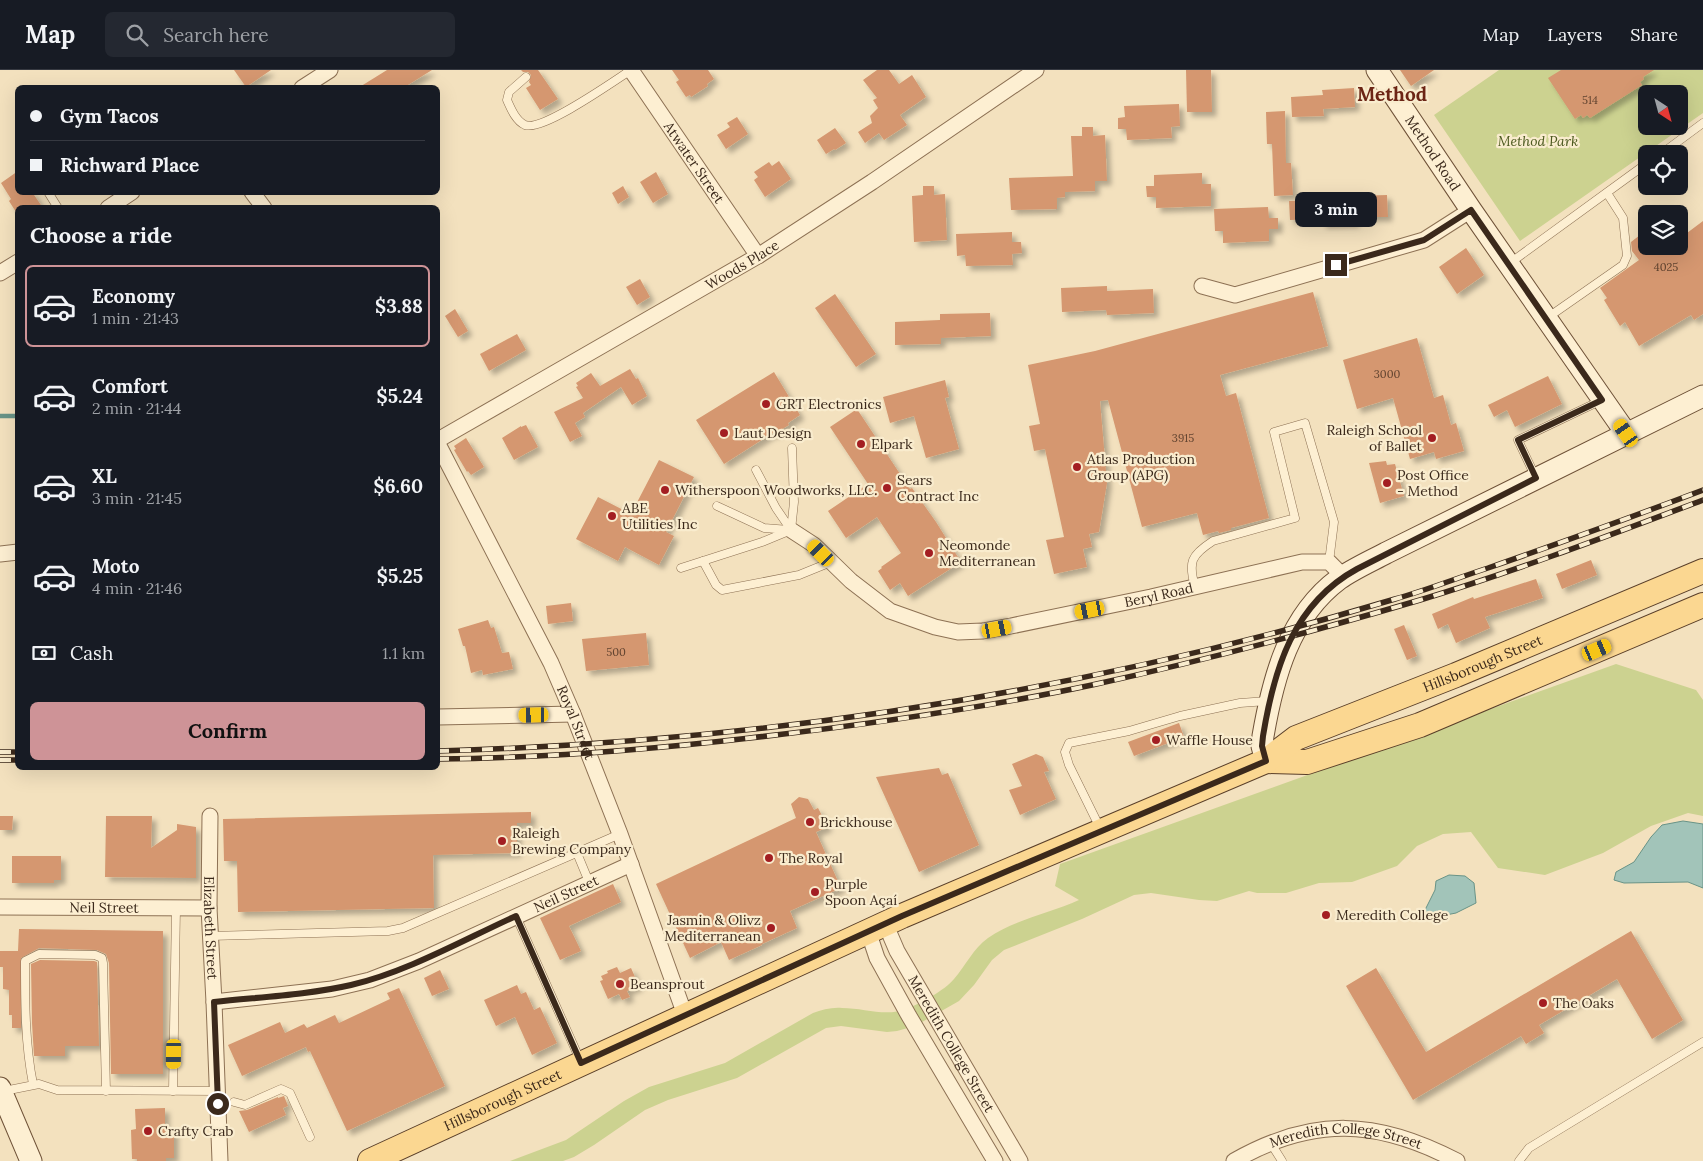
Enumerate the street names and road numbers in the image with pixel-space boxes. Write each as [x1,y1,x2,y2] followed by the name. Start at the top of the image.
[1401,112,1464,194] street label: Method Road
[659,117,729,207] street label: Atwater Street
[702,236,783,293] street label: Woods Place
[1123,579,1195,611] street label: Beryl Road
[1420,630,1545,696] street label: Hillsborough Street
[553,683,599,763] street label: Royal Street
[531,871,602,916] street label: Neil Street
[200,876,222,981] street label: Elizabeth Street
[69,898,139,917] street label: Neil Street
[904,972,999,1116] street label: Meredith College Street
[441,1065,565,1135] street label: Hillsborough Street
[1267,1119,1425,1153] street label: Meredith College Street

